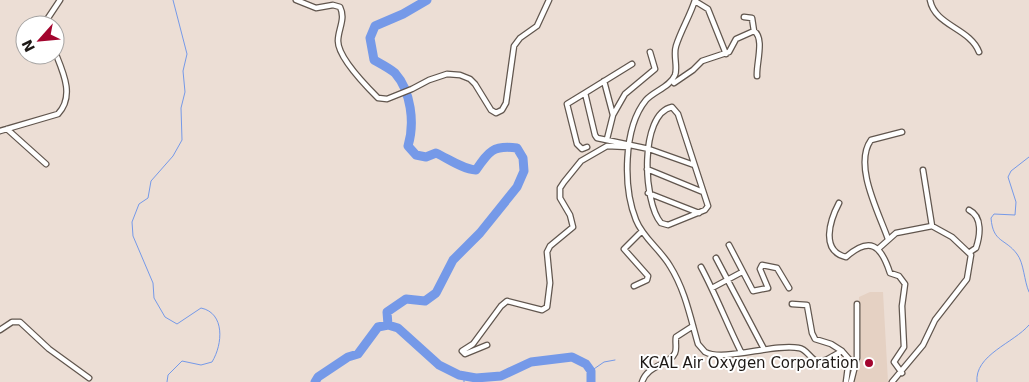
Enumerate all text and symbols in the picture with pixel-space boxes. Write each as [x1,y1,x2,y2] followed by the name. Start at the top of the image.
[15,15,65,65] north arrow
[19,37,38,55] text: N
[640,354,859,372] place label: KCAL Air Oxygen Corporation
[863,357,875,369] marker: KCAL Air Oxygen Corporation

